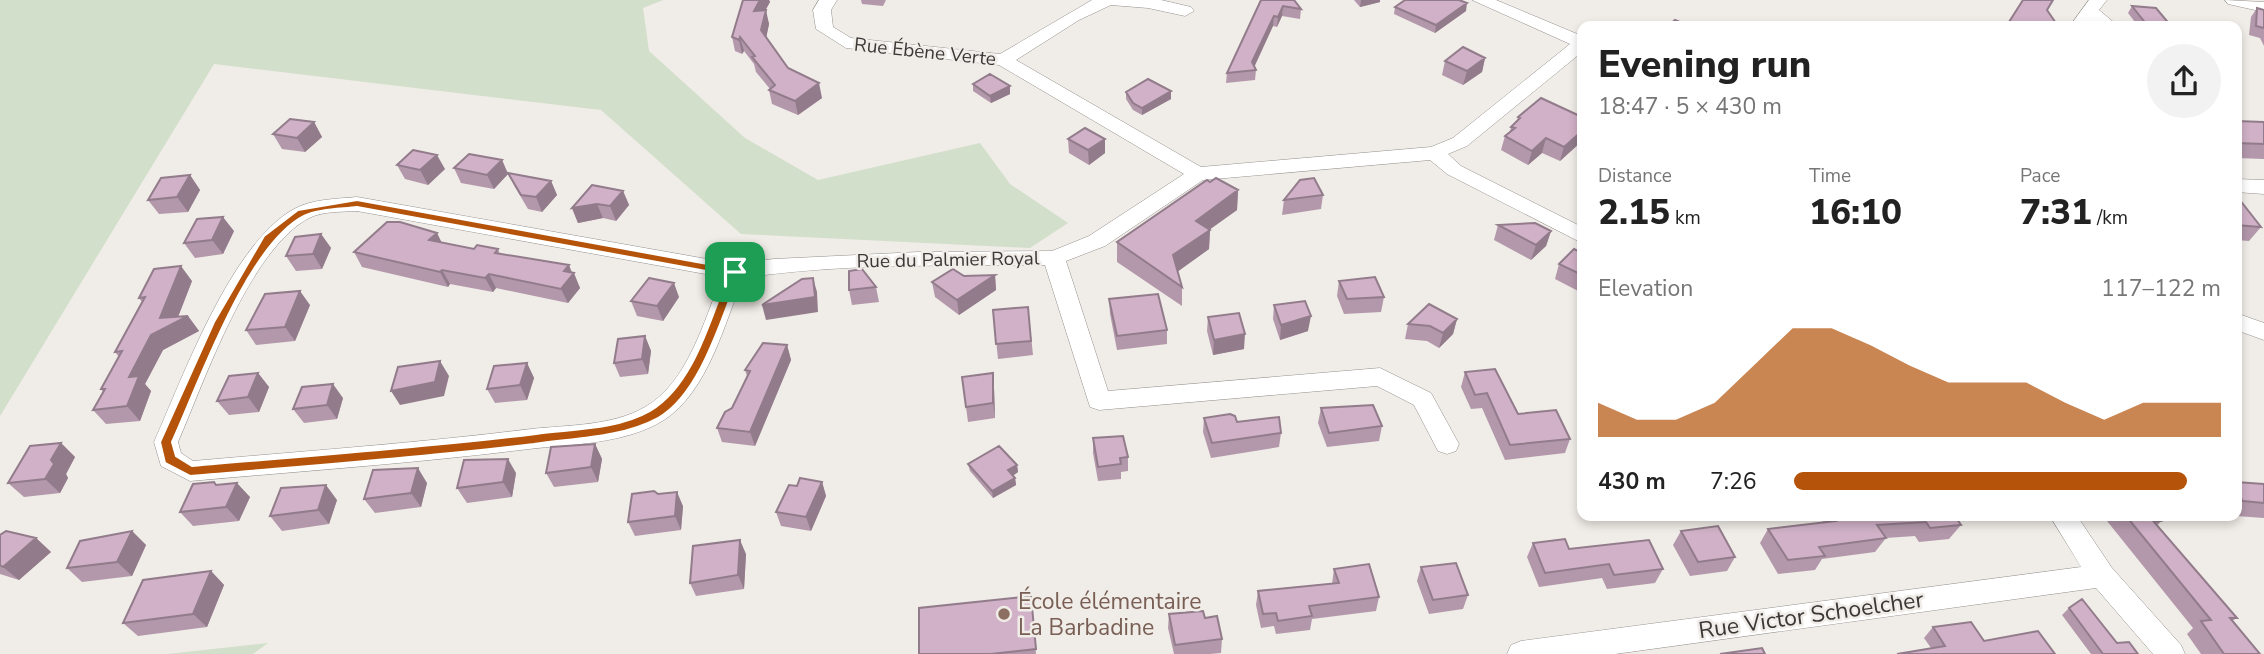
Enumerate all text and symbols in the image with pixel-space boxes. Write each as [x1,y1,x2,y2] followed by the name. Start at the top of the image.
[853,32,997,72] street label: Rue Ébène Verte
[1598,39,1811,90] text: Evening run
[2147,44,2221,118] button: share
[1598,91,1782,122] text: 18:47 · 5 × 430 m
[1598,163,1672,189] text: Distance
[1809,163,1851,189] text: Time
[2020,163,2060,189] text: Pace
[1598,189,1670,236] text: 2.15
[1809,189,1902,236] text: 16:10
[2020,189,2092,236] text: 7:31
[1670,205,1701,231] text: km
[2092,205,2128,231] text: /km
[705,242,765,302] pin
[856,245,1040,275] street label: Rue du Palmier Royal
[716,253,754,291] icon: arrive
[1598,273,1693,304] text: Elevation
[2101,273,2221,304] text: 117–122 m
[1598,466,1666,497] text: 430 m
[1710,466,1757,497] text: 7:26
[1696,584,1926,646] street label: Rue Victor Schoelcher
[1018,586,1201,643] place label: École élémentaire La Barbadine
[996,606,1012,622] marker: École élémentaire La Barbadine

